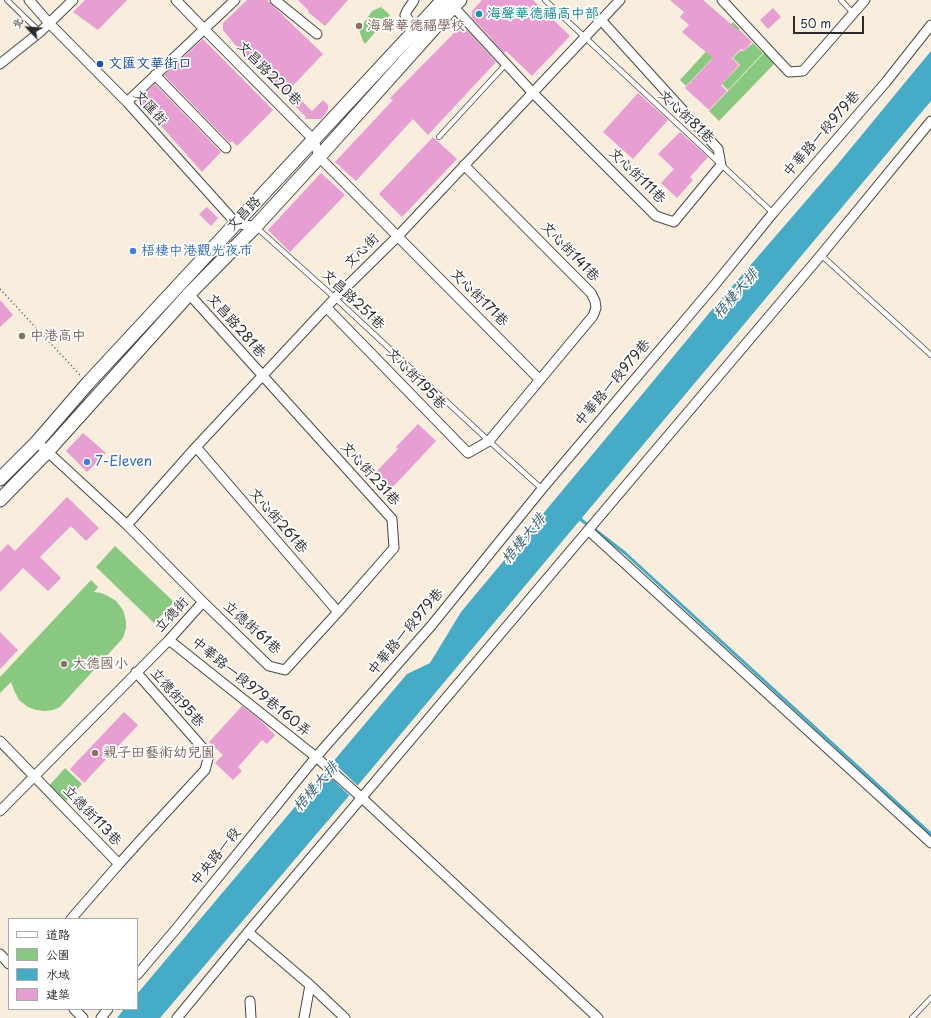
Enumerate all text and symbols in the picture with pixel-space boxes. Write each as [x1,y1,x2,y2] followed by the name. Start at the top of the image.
[487,6,599,22] place label: 海聲華德福高中部
[8,8,48,48] north arrow
[795,8,866,34] scale bar
[474,9,484,19] marker: 海聲華德福高中部
[7,14,27,31] text: 北
[800,14,831,32] text: 50 m
[367,18,465,34] place label: 海聲華德福學校
[354,21,364,31] marker: 海聲華德福學校
[233,38,305,110] street label: 文昌路220巷
[108,56,192,72] place label: 文匯文華街口
[95,59,105,69] marker: 文匯文華街口
[130,87,170,129] street label: 文匯街
[654,87,718,147] street label: 文心街81巷
[780,88,864,180] street label: 中華路一段979巷
[605,145,669,207] street label: 文心街111巷
[223,193,265,235] street label: 文昌路
[537,219,603,285] street label: 文心街141巷
[341,230,383,272] street label: 文心街
[141,243,253,259] place label: 梧棲中港觀光夜市
[128,246,138,256] marker: 梧棲中港觀光夜市
[710,265,762,323] water label: 梧棲大排
[318,266,388,334] street label: 文昌路251巷
[447,266,511,330] street label: 文心街171巷
[203,290,269,362] street label: 文昌路281巷
[30,328,86,344] place label: 中港高中
[17,331,27,341] marker: 中港高中
[572,336,654,430] street label: 中華路一段979巷
[382,345,450,413] street label: 文心街195巷
[337,439,403,509] street label: 文心街231巷
[95,454,152,470] place label: 7-Eleven
[82,457,92,467] marker: 7-Eleven
[245,485,311,557] street label: 文心街261巷
[498,510,550,568] water label: 梧棲大排
[365,585,447,679] street label: 中華路一段979巷
[152,594,192,636] street label: 立德街
[220,598,284,658] street label: 立德街61巷
[188,634,314,740] street label: 中華路一段979巷160弄
[72,656,128,672] place label: 大德國小
[59,659,69,669] marker: 大德國小
[147,665,207,731] street label: 立德街95巷
[103,745,215,761] place label: 親子田藝術幼兒園
[90,748,100,758] marker: 親子田藝術幼兒園
[290,758,342,816] water label: 梧棲大排
[59,782,125,850] street label: 立德街113巷
[187,825,245,889] street label: 中央路一段
[8,918,138,1010] legend
[46,925,70,943] text: 道路
[46,945,70,963] text: 公園
[46,965,70,983] text: 水域
[46,985,70,1003] text: 建築

